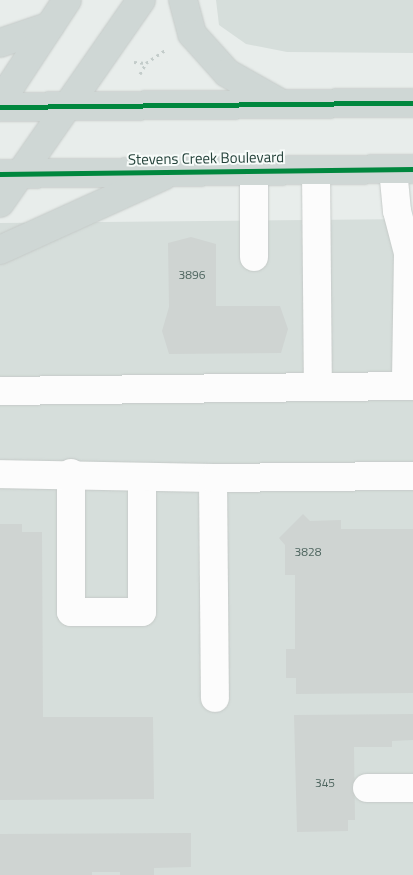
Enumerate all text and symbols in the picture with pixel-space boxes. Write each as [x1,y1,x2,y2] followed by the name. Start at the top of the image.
[128,148,284,168] street label: Stevens Creek Boulevard
[179,268,205,282] house number: 3896
[295,545,321,559] house number: 3828
[315,776,335,790] house number: 345

